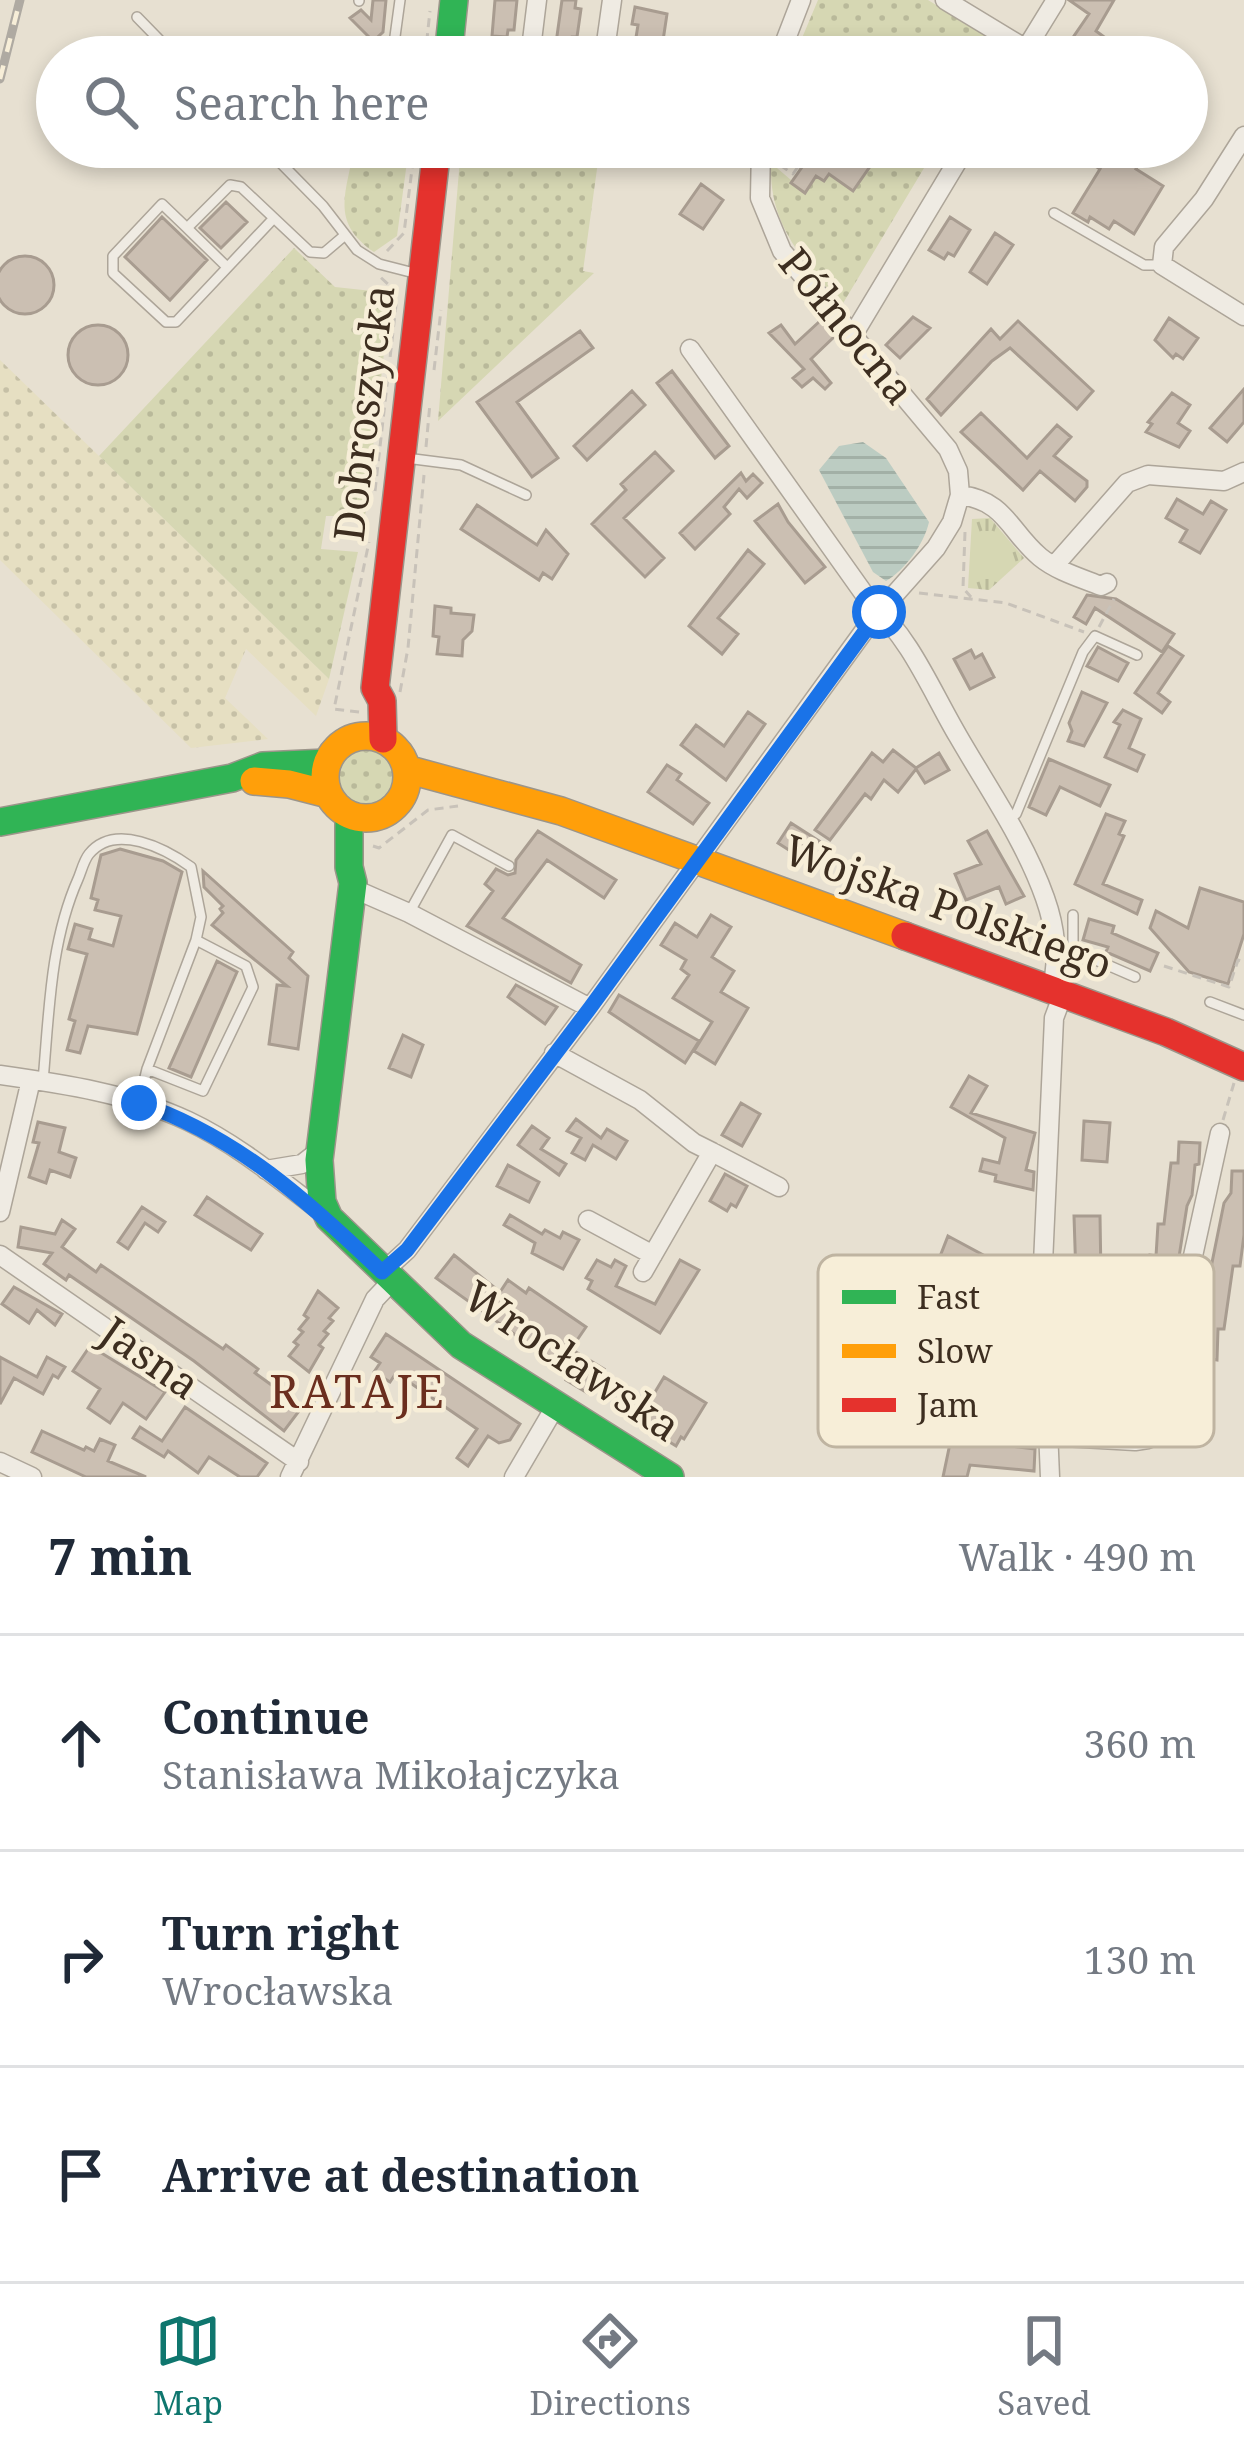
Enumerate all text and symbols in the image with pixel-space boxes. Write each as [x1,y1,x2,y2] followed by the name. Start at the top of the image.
[36,36,1208,168] search box
[78,69,144,135] icon: search
[174,72,429,133] text: Search here
[768,235,929,415] street label: Północna
[319,282,406,544] street label: Dobroszycka
[852,585,906,639] route start
[777,820,1120,991] street label: Wojska Polskiego
[112,1076,166,1130] route end
[818,1255,1214,1447] legend
[454,1266,692,1453] street label: Wrocławska
[917,1274,980,1319] text: Fast
[89,1302,212,1411] street label: Jasna
[917,1328,993,1373] text: Slow
[269,1360,447,1421] district label: RATAJE
[916,1382,979,1427] text: Jam
[48,1520,192,1590] text: 7 min
[959,1529,1196,1582] text: Walk · 490 m
[162,1686,370,1747] text: Continue
[48,1710,114,1776] icon: ahead
[1084,1716,1196,1769] text: 360 m
[162,1747,620,1800] text: Stanisława Mikołajczyka
[162,1902,399,1963] text: Turn right
[48,1926,114,1992] icon: right
[1084,1932,1196,1985] text: 130 m
[162,1963,393,2016] text: Wrocławska
[48,2142,114,2208] icon: arrive
[162,2144,640,2205] text: Arrive at destination
[153,2308,223,2425] tab: Map
[529,2308,691,2425] tab: Directions
[997,2308,1091,2425] tab: Saved

